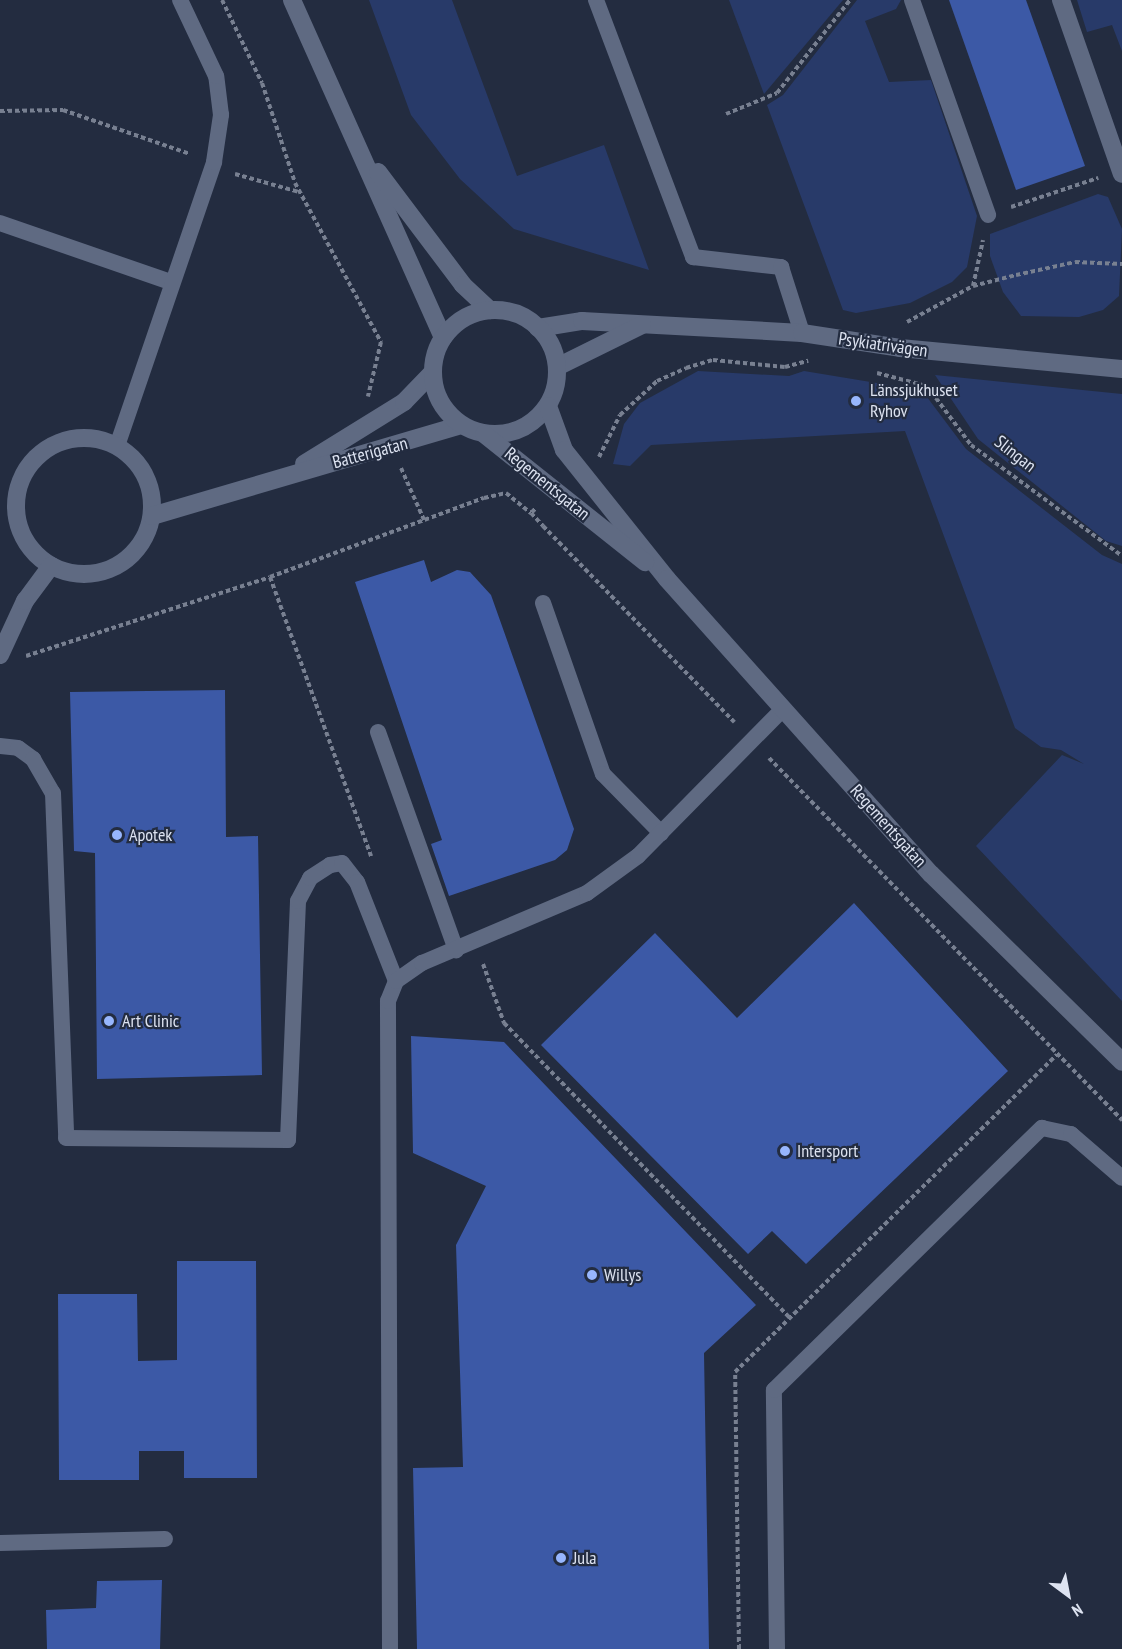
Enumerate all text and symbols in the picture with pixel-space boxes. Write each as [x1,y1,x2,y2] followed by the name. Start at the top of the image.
[837,328,929,362] street label: Psykiatrivägen
[870,380,958,422] place label: Länssjukhuset Ryhov
[847,392,865,410] marker: Länssjukhuset Ryhov
[990,431,1040,477] street label: Slingan
[330,433,410,473] street label: Batterigatan
[500,443,594,525] street label: Regementsgatan
[845,780,931,872] street label: Regementsgatan
[129,824,172,846] place label: Apotek
[110,828,124,842] marker: Apotek
[122,1010,179,1032] place label: Art Clinic
[100,1012,118,1030] marker: Art Clinic
[797,1140,858,1162] place label: Intersport
[778,1144,792,1158] marker: Intersport
[604,1264,641,1286] place label: Willys
[585,1268,599,1282] marker: Willys
[573,1547,597,1569] place label: Jula
[554,1551,568,1565] marker: Jula
[1038,1565,1098,1625] north arrow
[1069,1599,1087,1621] text: N

